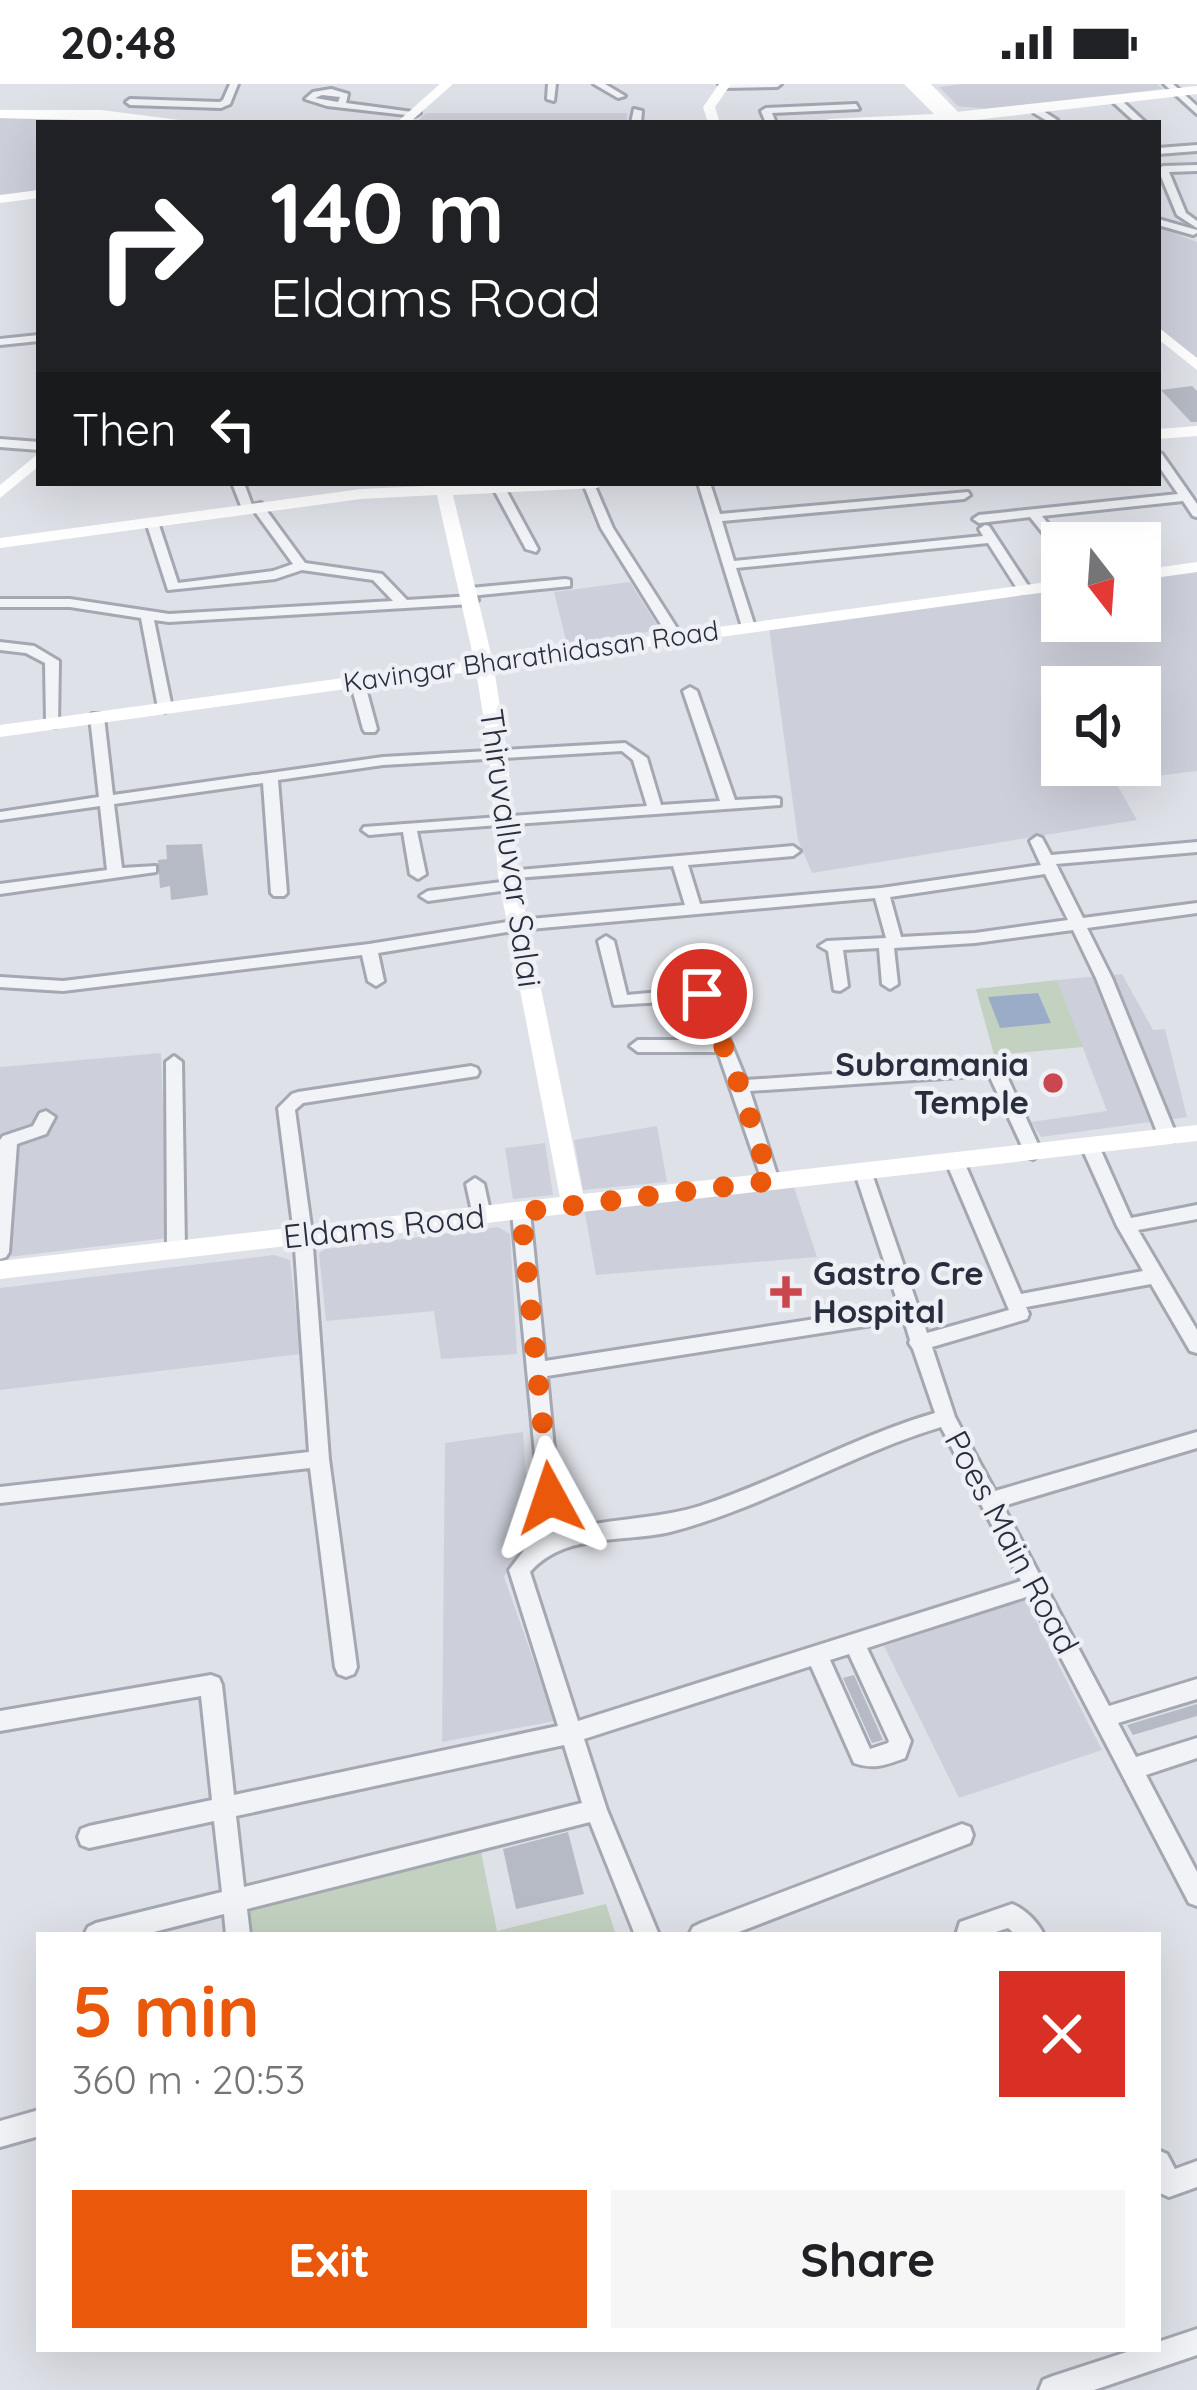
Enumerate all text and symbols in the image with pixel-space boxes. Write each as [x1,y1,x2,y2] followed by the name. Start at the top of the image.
[60,14,177,70] text: 20:48
[270,159,505,264] text: 140 m
[72,168,228,324] icon: right
[270,263,601,331] text: Eldams Road
[200,396,266,462] icon: left
[72,401,176,457] text: Then
[1041,522,1161,642] north arrow
[1041,522,1161,786] map controls
[341,613,721,699] street label: Kavingar Bharathidasan Road
[1041,666,1161,786] button: sound
[472,706,551,990] street label: Thiruvalluvar Salai
[651,943,753,1045] pin
[669,961,735,1027] icon: arrive
[835,1043,1029,1122] place label: Subramania Temple
[1040,1070,1066,1096] marker: Subramania Temple
[281,1195,487,1256] street label: Eldams Road
[813,1252,984,1331] place label: Gastro Cre Hospital
[770,1276,802,1308] marker: Gastro Cre Hospital
[936,1423,1088,1660] street label: Poes Main Road
[487,1435,613,1561] position arrow
[72,1965,260,2055] text: 5 min
[999,1971,1125,2097] button: close
[72,2055,306,2104] text: 360 m · 20:53
[72,2190,587,2328] button: Exit
[611,2190,1125,2328] button: Share

